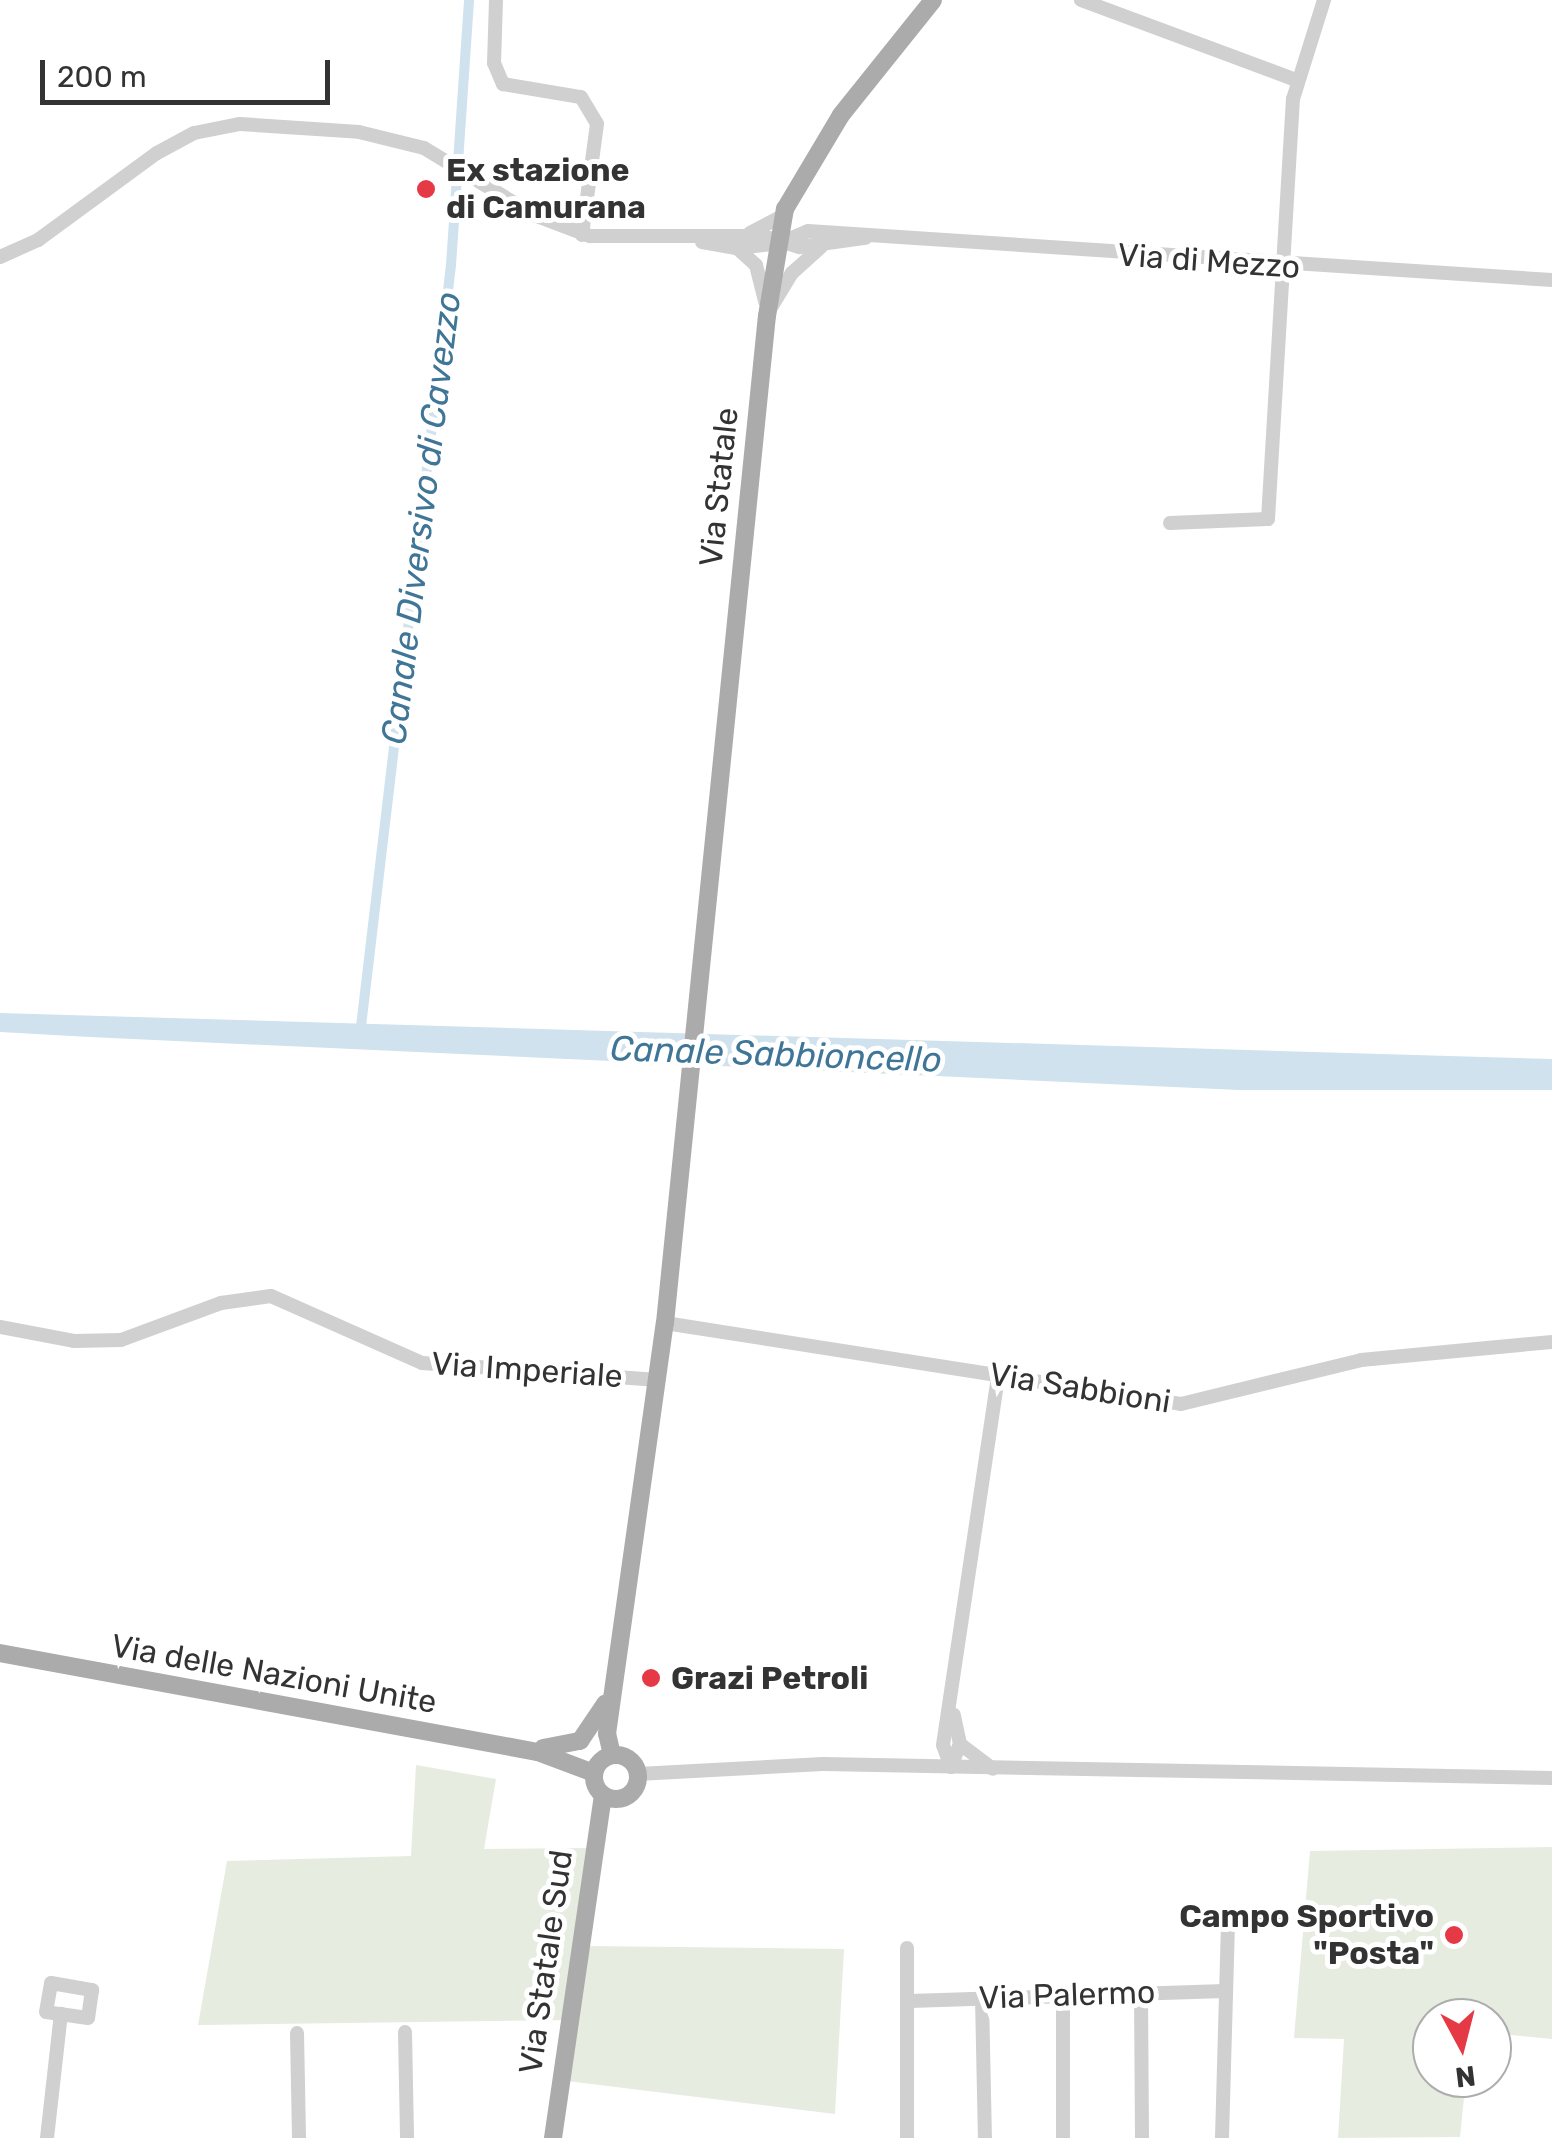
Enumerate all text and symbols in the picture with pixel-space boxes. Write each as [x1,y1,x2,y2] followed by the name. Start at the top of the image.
[45,40,335,102] scale bar
[57,59,147,95] text: 200 m
[446,152,646,227] place label: Ex stazione di Camurana
[415,178,437,200] marker: Ex stazione di Camurana
[1116,235,1302,287] street label: Via di Mezzo
[372,289,470,747] water label: Canale Diversivo di Cavezzo
[692,405,746,569] street label: Via Statale
[609,1027,943,1081] water label: Canale Sabbioncello
[430,1344,624,1396] street label: Via Imperiale
[987,1355,1173,1421] street label: Via Sabbioni
[108,1626,440,1722] street label: Via delle Nazioni Unite
[671,1659,868,1697] place label: Grazi Petroli
[640,1667,662,1689] marker: Grazi Petroli
[511,1847,581,2077] street label: Via Statale Sud
[1179,1898,1434,1973] place label: Campo Sportivo "Posta"
[1443,1924,1465,1946] marker: Campo Sportivo "Posta"
[978,1973,1156,2017] street label: Via Palermo
[1412,1998,1512,2098] north arrow
[1453,2059,1477,2094] text: N

